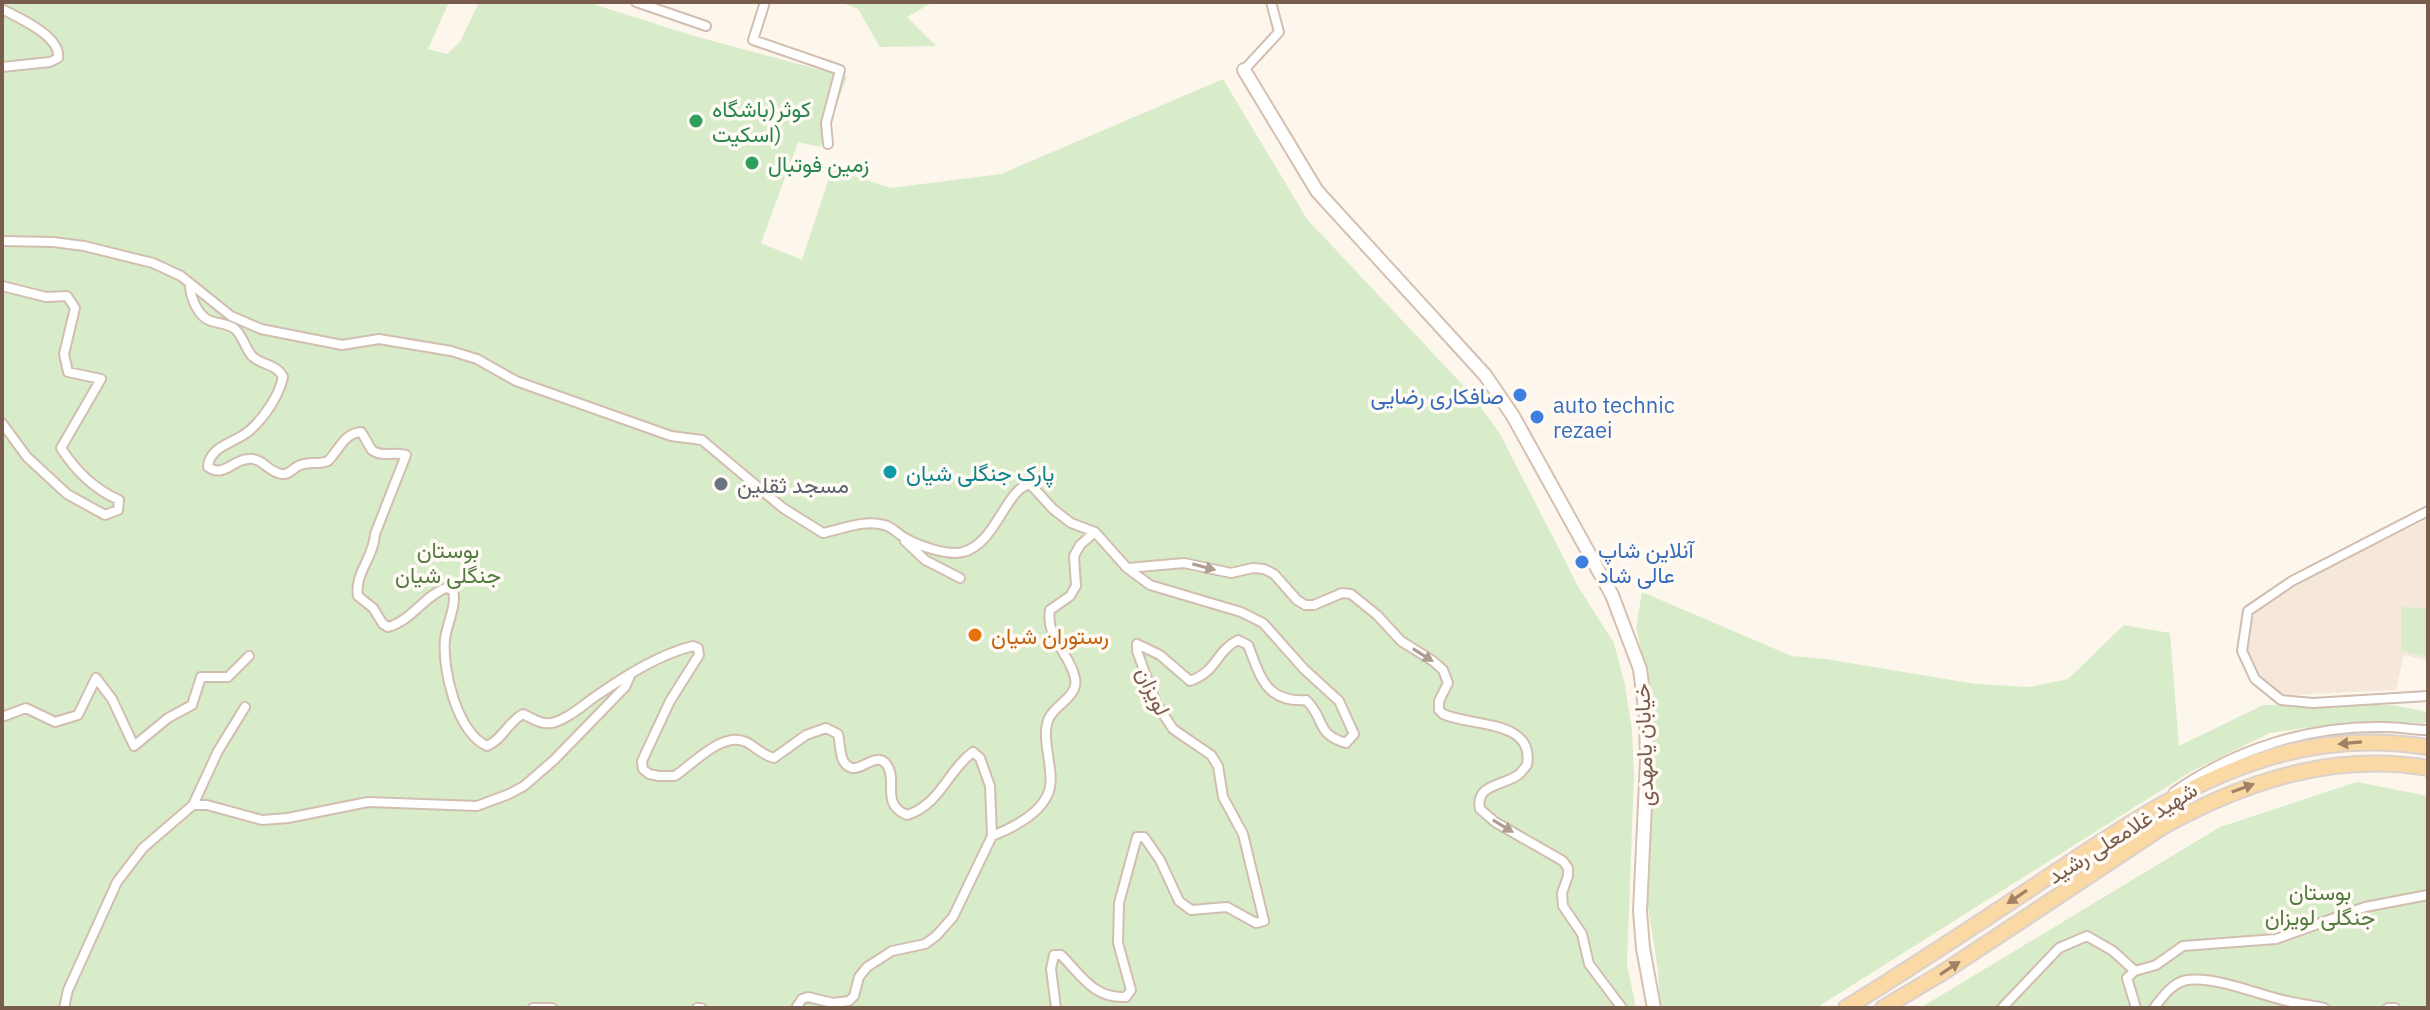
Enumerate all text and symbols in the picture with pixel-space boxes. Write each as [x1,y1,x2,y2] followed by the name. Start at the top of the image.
[712,94,811,148] place label: کوثر(باشگاه اسکیت)
[687,112,705,130] marker: کوثر(باشگاه اسکیت)
[768,149,869,178] place label: زمین فوتبال
[743,154,761,172] marker: زمین فوتبال
[1370,381,1504,410] place label: صافکاری رضایی
[1511,386,1529,404] marker: صافکاری رضایی
[1553,390,1675,444] place label: auto technic rezaei
[1528,408,1546,426] marker: auto technic rezaei
[906,458,1054,488] place label: پارک جنگلی شیان
[881,463,899,481] marker: پارک جنگلی شیان
[737,470,849,499] place label: مسجد ثقلین
[712,475,730,493] marker: مسجد ثقلین
[395,535,501,589] park label: بوستان جنگلی شیان
[1598,535,1696,589] place label: آنلاین شاپ عالی شاد
[1573,553,1591,571] marker: آنلاین شاپ عالی شاد
[1192,562,1217,574] one-way arrow
[991,621,1109,650] place label: رستوران شیان
[966,626,984,644] marker: رستوران شیان
[1412,647,1433,662] one-way arrow
[1130,662,1178,720] street label: لویزان
[1626,683,1660,807] street label: خیابان یامهدی
[2337,737,2362,750] one-way arrow
[2042,774,2202,890] street label: شهید غلامعلی رشید
[2231,782,2255,794] one-way arrow
[1492,819,1514,833] one-way arrow
[2265,877,2375,931] park label: بوستان جنگلی لویزان
[2007,889,2028,904] one-way arrow
[1939,961,1961,975] one-way arrow

